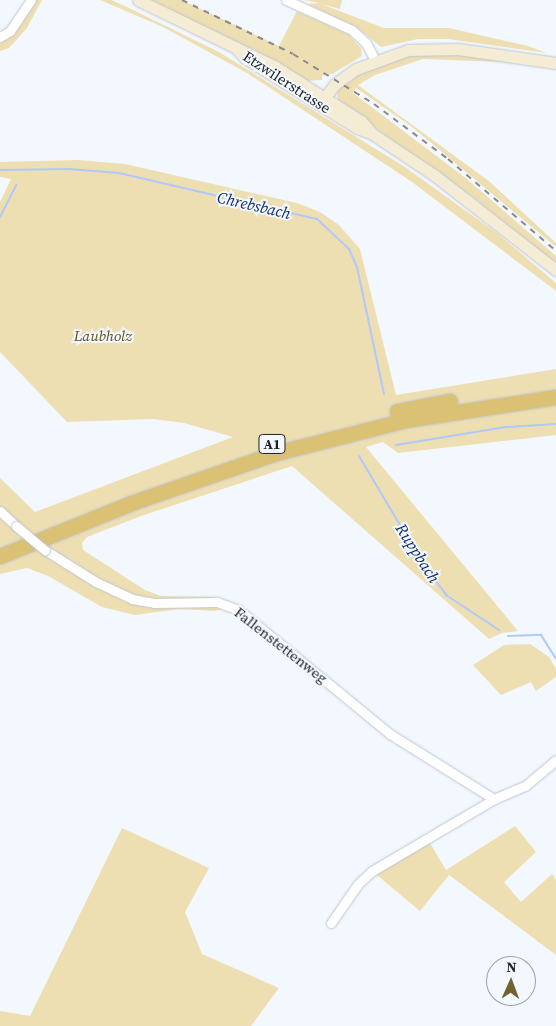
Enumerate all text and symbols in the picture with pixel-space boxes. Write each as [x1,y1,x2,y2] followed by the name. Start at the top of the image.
[240,47,334,117] street label: Etzwilerstrasse
[215,187,293,223] water label: Chrebsbach
[74,327,132,345] park label: Laubholz
[258,432,286,456] road number: A1
[392,520,444,586] water label: Ruppbach
[231,603,331,687] street label: Fallenstettenweg
[486,956,536,1006] north arrow
[506,957,517,977] text: N

